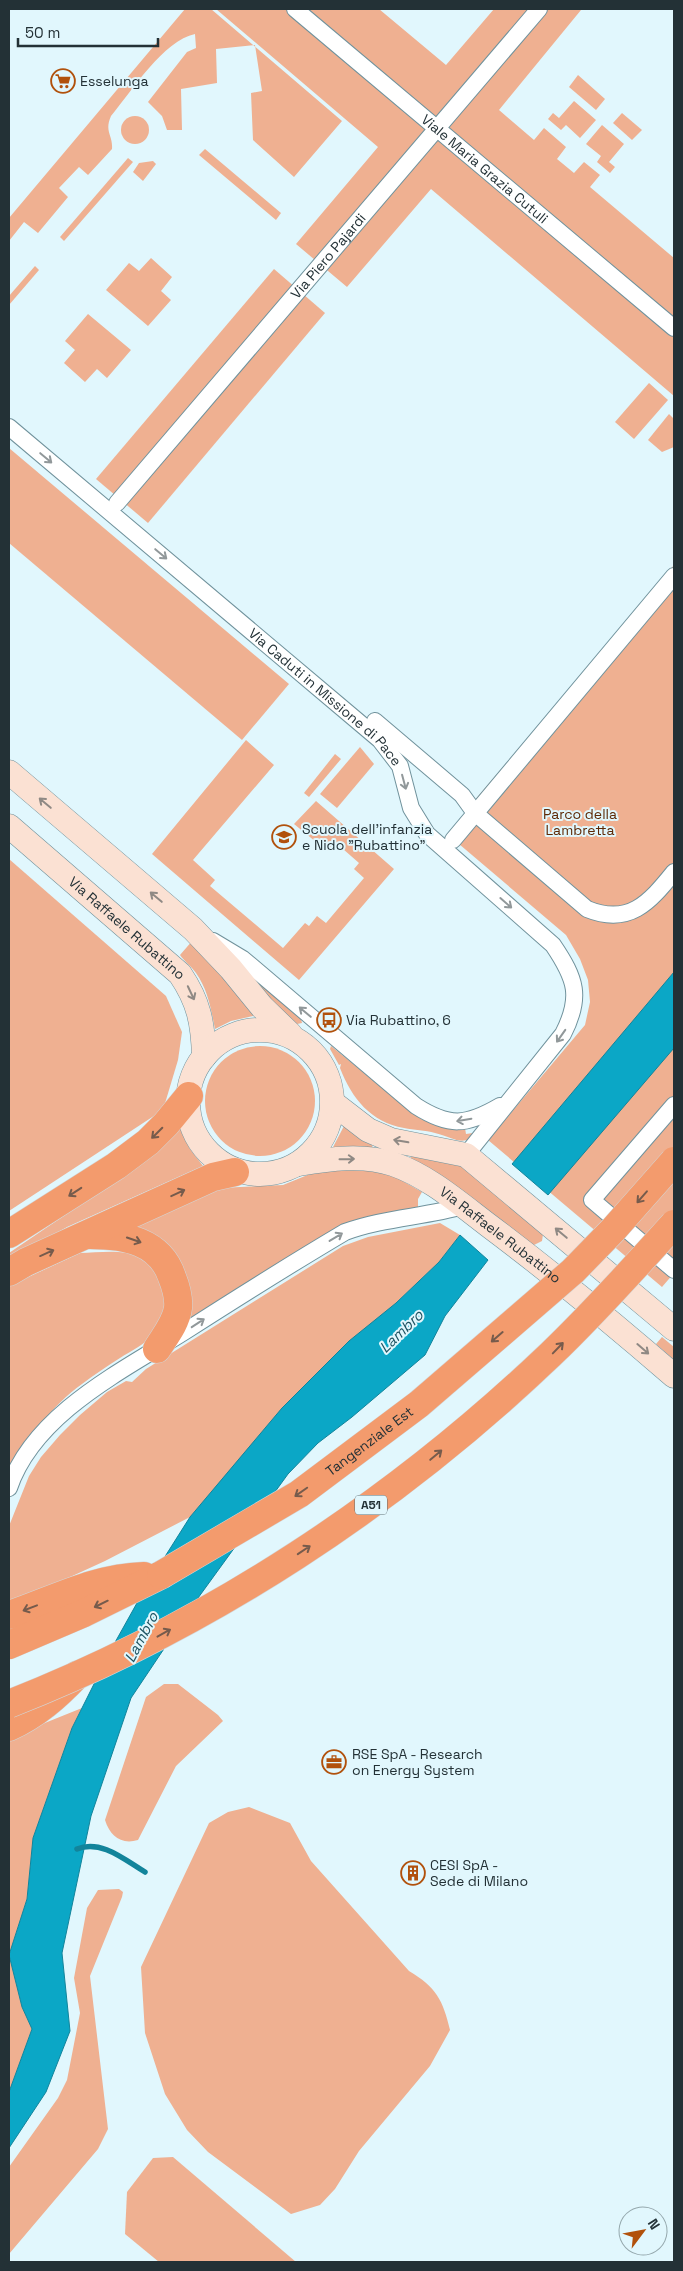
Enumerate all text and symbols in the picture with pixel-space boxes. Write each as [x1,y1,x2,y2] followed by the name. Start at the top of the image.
[18,15,158,47] scale bar
[25,23,60,42] text: 50 m
[50,68,76,94] supermarket icon: Esselunga
[80,72,149,90] place label: Esselunga
[418,110,552,227] street label: Viale Maria Grazia Cutuli
[287,210,370,302] street label: Via Piero Pajardi
[39,453,52,464] one-way arrow
[154,549,167,560] one-way arrow
[245,624,406,769] street label: Via Caduti in Missione di Pace
[400,773,409,789] one-way arrow
[39,797,52,809] one-way arrow
[543,805,617,839] park label: Parco della Lambretta
[302,820,432,854] place label: Scuola dell'infanzia e Nido "Rubattino"
[271,824,297,850] school or university icon: Scuola dell'infanzia e Nido "Rubattino"
[65,873,189,983] street label: Via Raffaele Rubattino
[150,892,163,903] one-way arrow
[499,898,512,909] one-way arrow
[187,986,197,1001] one-way arrow
[299,1006,312,1017] one-way arrow
[316,1007,342,1033] bus stop icon: Via Rubattino, 6
[346,1011,451,1029] place label: Via Rubattino, 6
[556,1029,566,1043] one-way arrow
[456,1116,472,1126] one-way arrow
[151,1127,164,1139] one-way arrow
[393,1136,409,1146] one-way arrow
[338,1154,355,1164] one-way arrow
[436,1182,565,1287] street label: Via Raffaele Rubattino
[68,1187,82,1197] one-way arrow
[170,1187,185,1197] one-way arrow
[636,1191,648,1204] one-way arrow
[554,1227,567,1238] one-way arrow
[329,1232,343,1242] one-way arrow
[126,1236,141,1245] one-way arrow
[39,1247,54,1257] one-way arrow
[375,1305,428,1357] water label: Lambro
[191,1317,205,1327] one-way arrow
[490,1331,503,1343] one-way arrow
[552,1341,564,1354] one-way arrow
[637,1343,650,1355] one-way arrow
[322,1402,417,1480] street label: Tangenziale Est
[429,1449,442,1460] one-way arrow
[294,1487,308,1497] one-way arrow
[355,1496,387,1514] road number: A51
[297,1545,311,1555] one-way arrow
[94,1600,109,1609] one-way arrow
[23,1603,38,1613] one-way arrow
[120,1608,162,1665] water label: Lambro
[157,1627,171,1637] one-way arrow
[352,1745,483,1779] place label: RSE SpA - Research on Energy System
[321,1749,347,1775] office icon: RSE SpA - Research on Energy System
[430,1856,528,1890] place label: CESI SpA - Sede di Milano
[400,1860,426,1886] building icon: CESI SpA - Sede di Milano
[618,2206,668,2256] north arrow
[644,2215,664,2233] text: N

